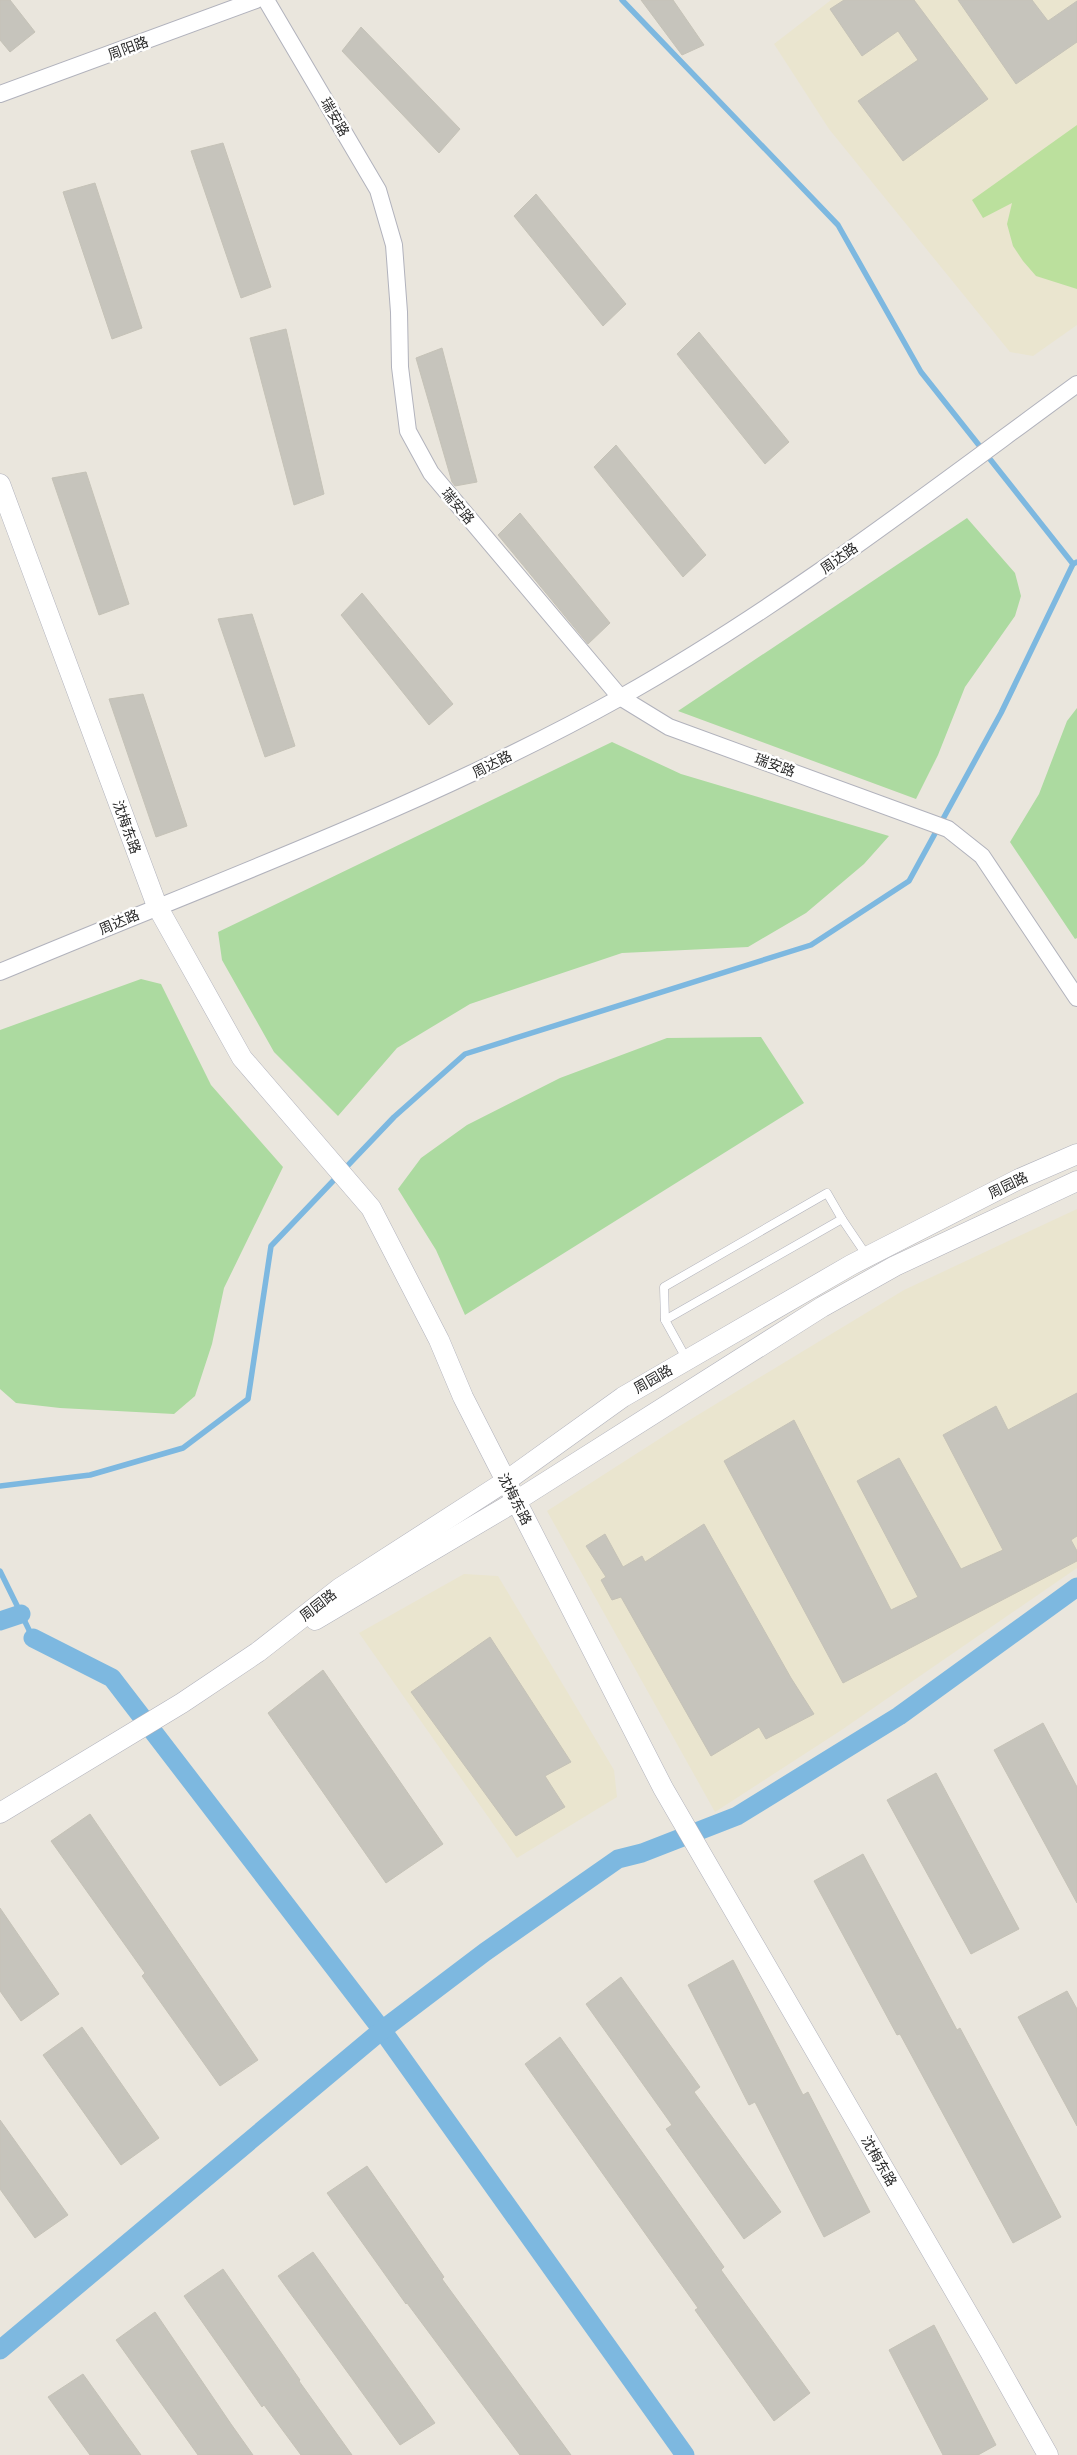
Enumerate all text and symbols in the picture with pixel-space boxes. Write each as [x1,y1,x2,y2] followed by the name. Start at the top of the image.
[105,31,151,64] street label: 周阳路
[317,94,354,140] street label: 瑞安路
[438,483,479,528] street label: 瑞安路
[816,538,861,577] street label: 周达路
[469,746,515,782] street label: 周达路
[752,748,798,781] street label: 瑞安路
[109,797,146,856] street label: 沈梅东路
[96,905,142,938] street label: 周达路
[985,1167,1031,1202] street label: 周园路
[630,1360,676,1397] street label: 周园路
[494,1470,537,1528] street label: 沈梅东路
[295,1584,340,1625] street label: 周园路
[857,2132,902,2190] street label: 沈梅东路

